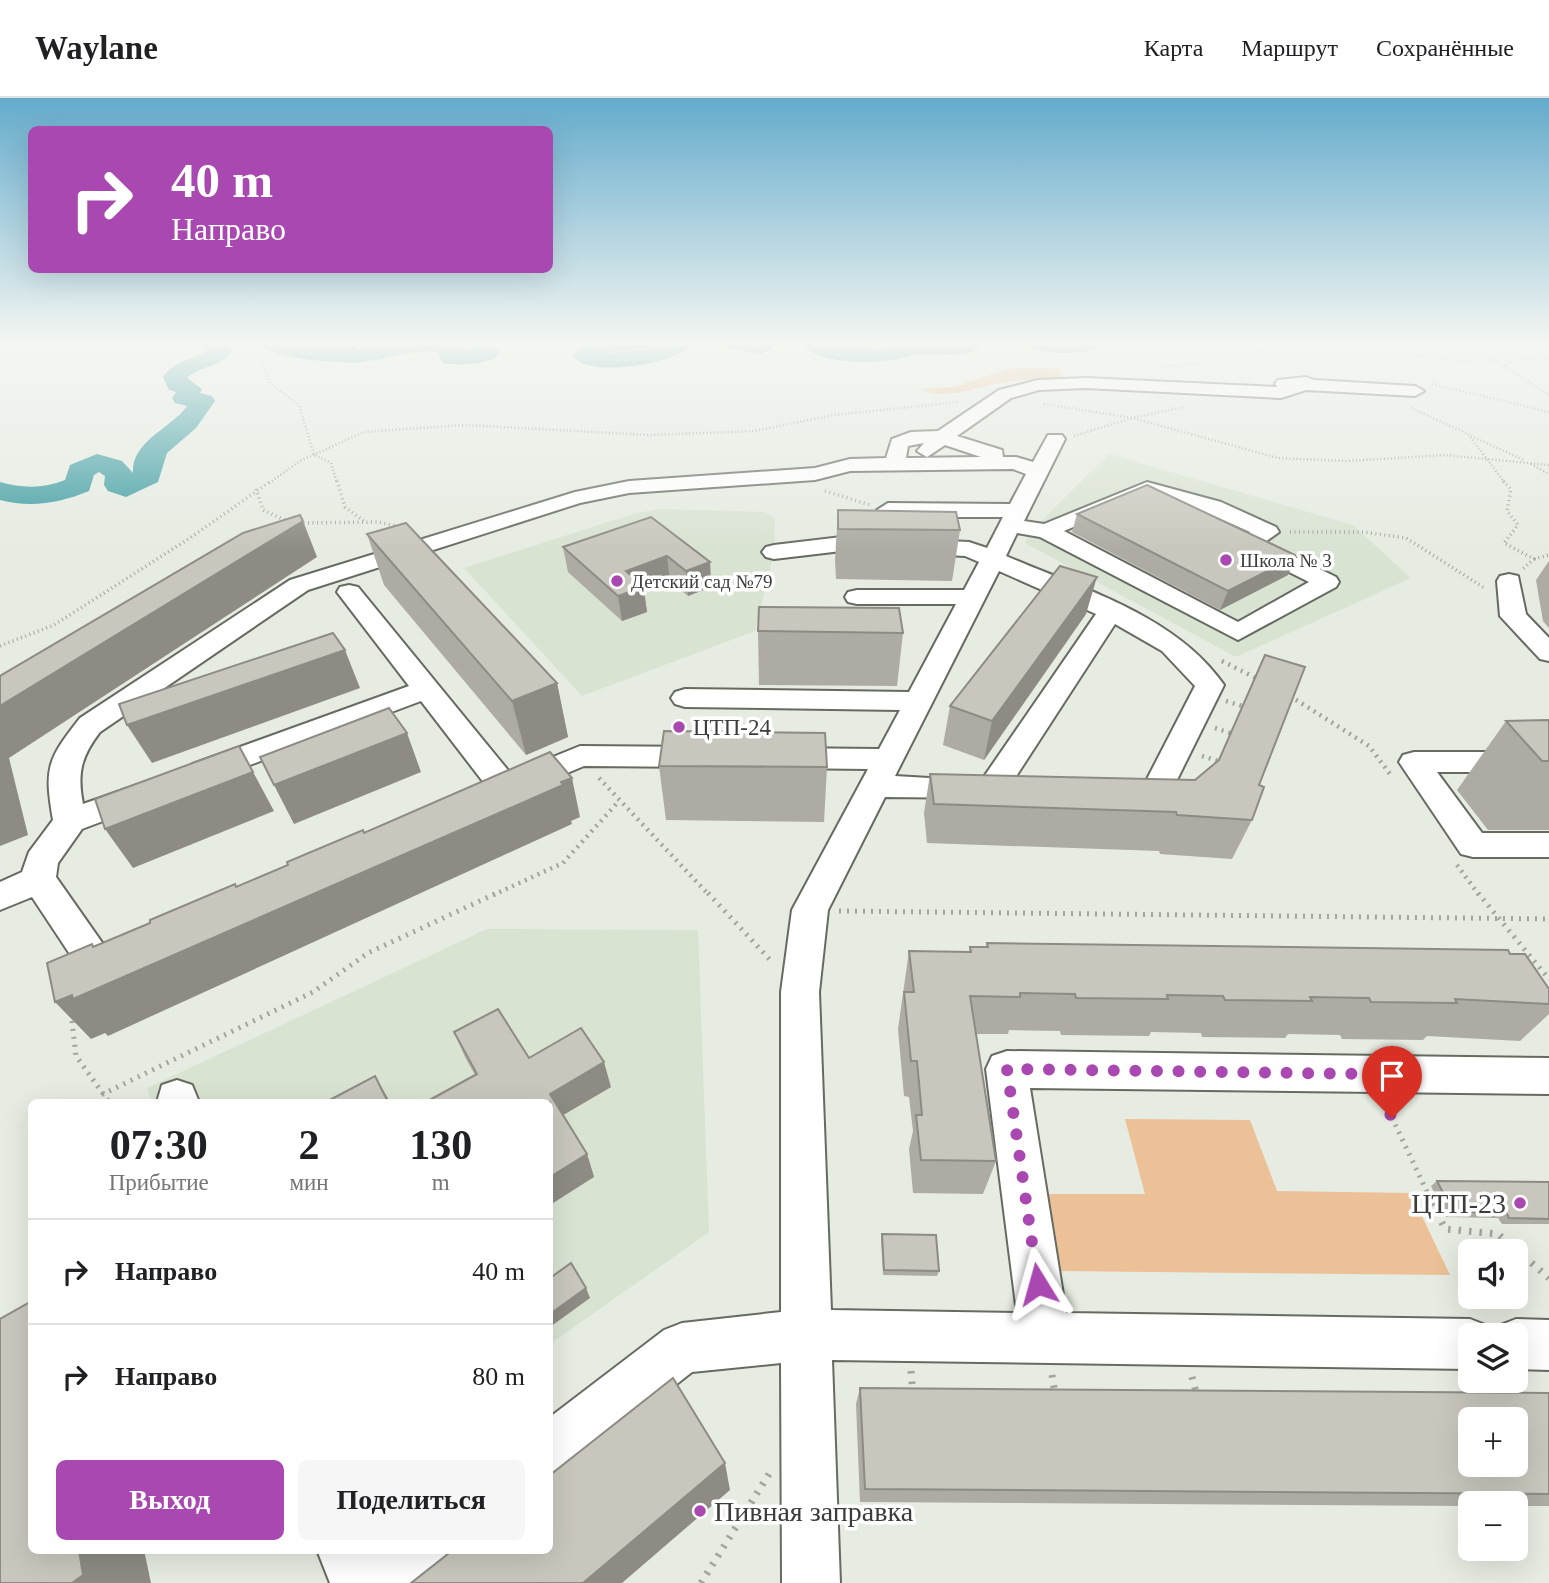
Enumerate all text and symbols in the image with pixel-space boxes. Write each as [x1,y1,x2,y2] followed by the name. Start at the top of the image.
[35,30,158,66] text: Waylane
[1144,35,1203,61] text: Карта
[1241,35,1338,61] text: Маршрут
[1376,35,1514,61] text: Сохранённые
[171,153,273,208] text: 40 m
[56,154,147,245] icon: right
[171,211,286,247] text: Направо
[1240,550,1332,571] place label: Школа № 3
[1218,552,1234,568] marker: Школа № 3
[631,571,773,592] place label: Детский сад №79
[609,573,625,589] marker: Детский сад №79
[693,715,771,740] place label: ЦТП-24
[671,719,687,735] marker: ЦТП-24
[1362,1046,1422,1118] pin
[1373,1057,1411,1095] icon: arrive
[110,1122,208,1168] text: 07:30
[299,1122,320,1168] text: 2
[409,1122,472,1168] text: 130
[109,1170,209,1195] text: Прибытие
[289,1170,329,1195] text: мин
[432,1170,450,1195] text: m
[1411,1188,1506,1219] place label: ЦТП-23
[1512,1195,1528,1211] marker: ЦТП-23
[1458,1239,1528,1561] map controls
[1458,1239,1528,1309] button: sound
[1001,1247,1075,1321] position arrow
[56,1253,94,1291] icon: right
[115,1257,217,1286] text: Направо
[472,1257,525,1286] text: 40 m
[1458,1323,1528,1393] button: layers
[56,1358,94,1396] icon: right
[115,1362,217,1391] text: Направо
[472,1362,525,1391] text: 80 m
[1458,1407,1528,1477] button: +
[56,1460,284,1540] button: Выход
[298,1460,525,1540] button: Поделиться
[1458,1491,1528,1561] button: −
[714,1496,914,1527] place label: Пивная заправка
[692,1503,708,1519] marker: Пивная заправка

